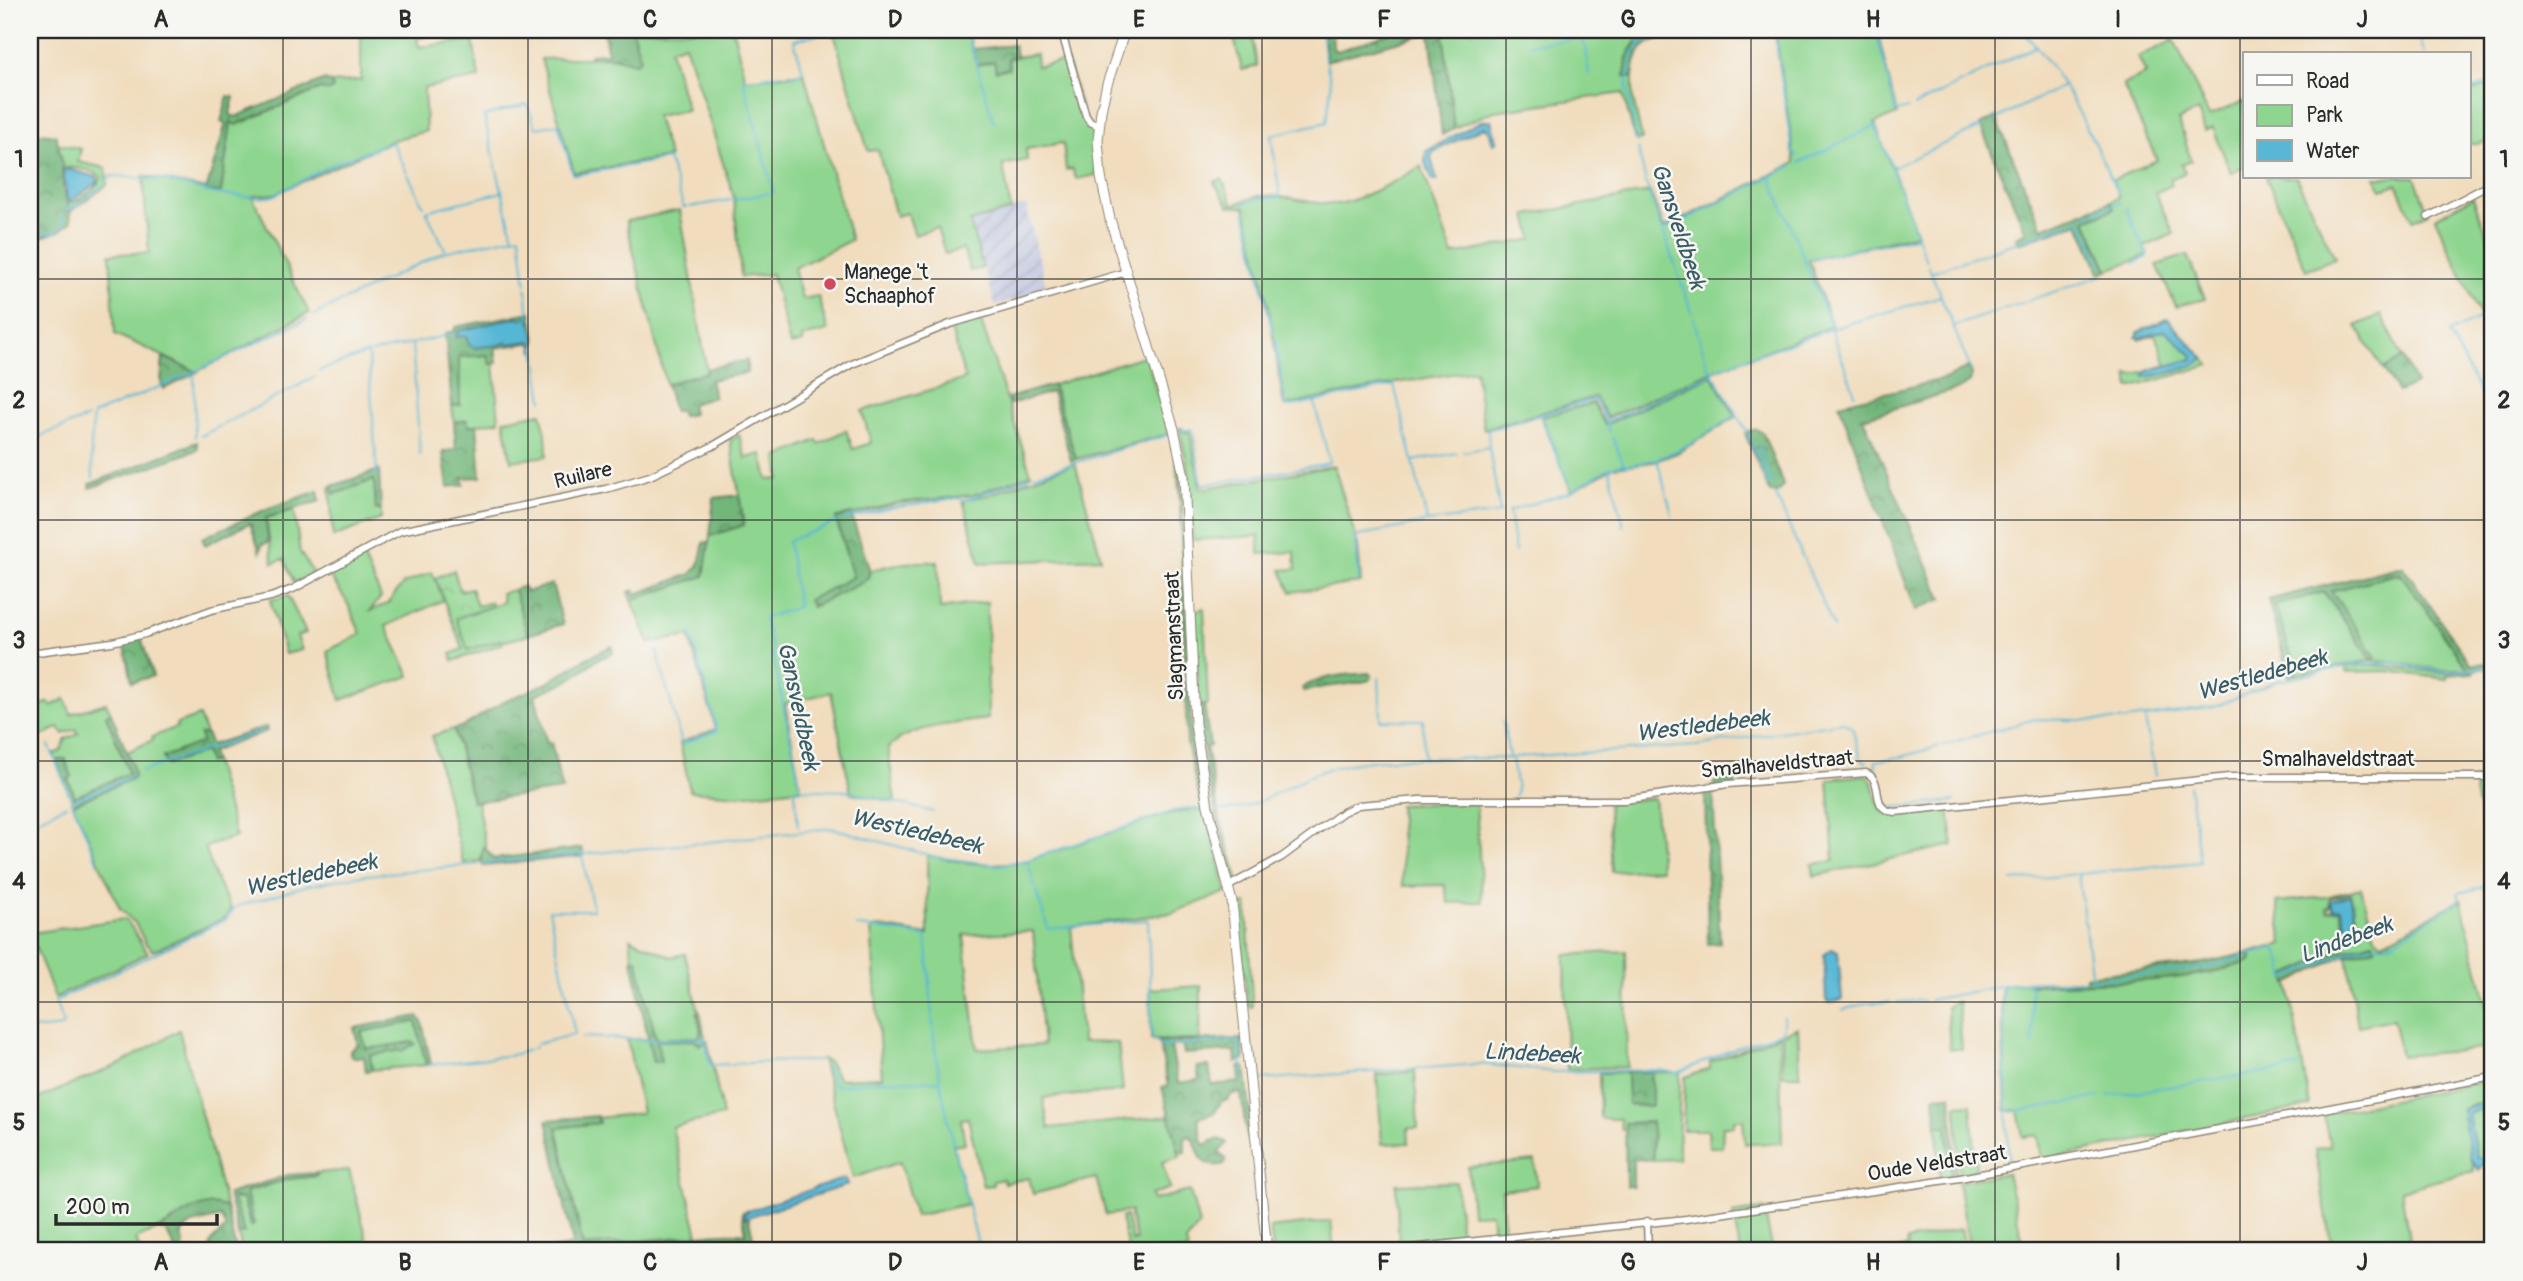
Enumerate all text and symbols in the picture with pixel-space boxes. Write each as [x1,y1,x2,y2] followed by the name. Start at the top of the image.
[154,5,169,34] text: A
[398,5,412,34] text: B
[643,5,657,34] text: C
[888,5,902,34] text: D
[1133,5,1145,34] text: E
[1377,5,1391,34] text: F
[1620,5,1636,34] text: G
[1866,5,1880,34] text: H
[2115,5,2121,34] text: I
[2356,5,2368,34] text: J
[2243,52,2470,178] legend
[2306,68,2350,95] text: Road
[2306,102,2343,129] text: Park
[2306,138,2360,165] text: Water
[15,145,24,174] text: 1
[2500,145,2509,174] text: 1
[1645,160,1713,295] water label: Gansveldbeek
[844,259,936,310] place label: Manege 't Schaaphof
[822,276,838,292] marker: Manege 't Schaaphof
[13,386,26,415] text: 2
[2498,386,2511,415] text: 2
[551,456,615,495] street label: Ruilare
[1159,570,1190,701] street label: Slagmanstraat
[13,626,25,655] text: 3
[2498,626,2510,655] text: 3
[771,639,827,775] water label: Gansveldbeek
[2194,641,2333,707] water label: Westledebeek
[1635,703,1774,748] water label: Westledebeek
[1700,744,1855,785] street label: Smalhaveldstraat
[2261,746,2415,773] street label: Smalhaveldstraat
[848,802,988,861] water label: Westledebeek
[243,846,382,903] water label: Westledebeek
[12,867,26,896] text: 4
[2497,867,2511,896] text: 4
[2296,909,2399,970] water label: Lindebeek
[1483,1037,1583,1071] water label: Lindebeek
[13,1108,25,1137] text: 5
[2498,1108,2510,1137] text: 5
[1866,1139,2009,1188] street label: Oude Veldstraat
[56,1183,217,1227] scale bar
[66,1194,130,1221] text: 200 m
[154,1248,169,1277] text: A
[398,1248,412,1277] text: B
[643,1248,657,1277] text: C
[888,1248,902,1277] text: D
[1133,1248,1145,1277] text: E
[1377,1248,1391,1277] text: F
[1620,1248,1636,1277] text: G
[1866,1248,1880,1277] text: H
[2115,1248,2121,1277] text: I
[2356,1248,2368,1277] text: J

